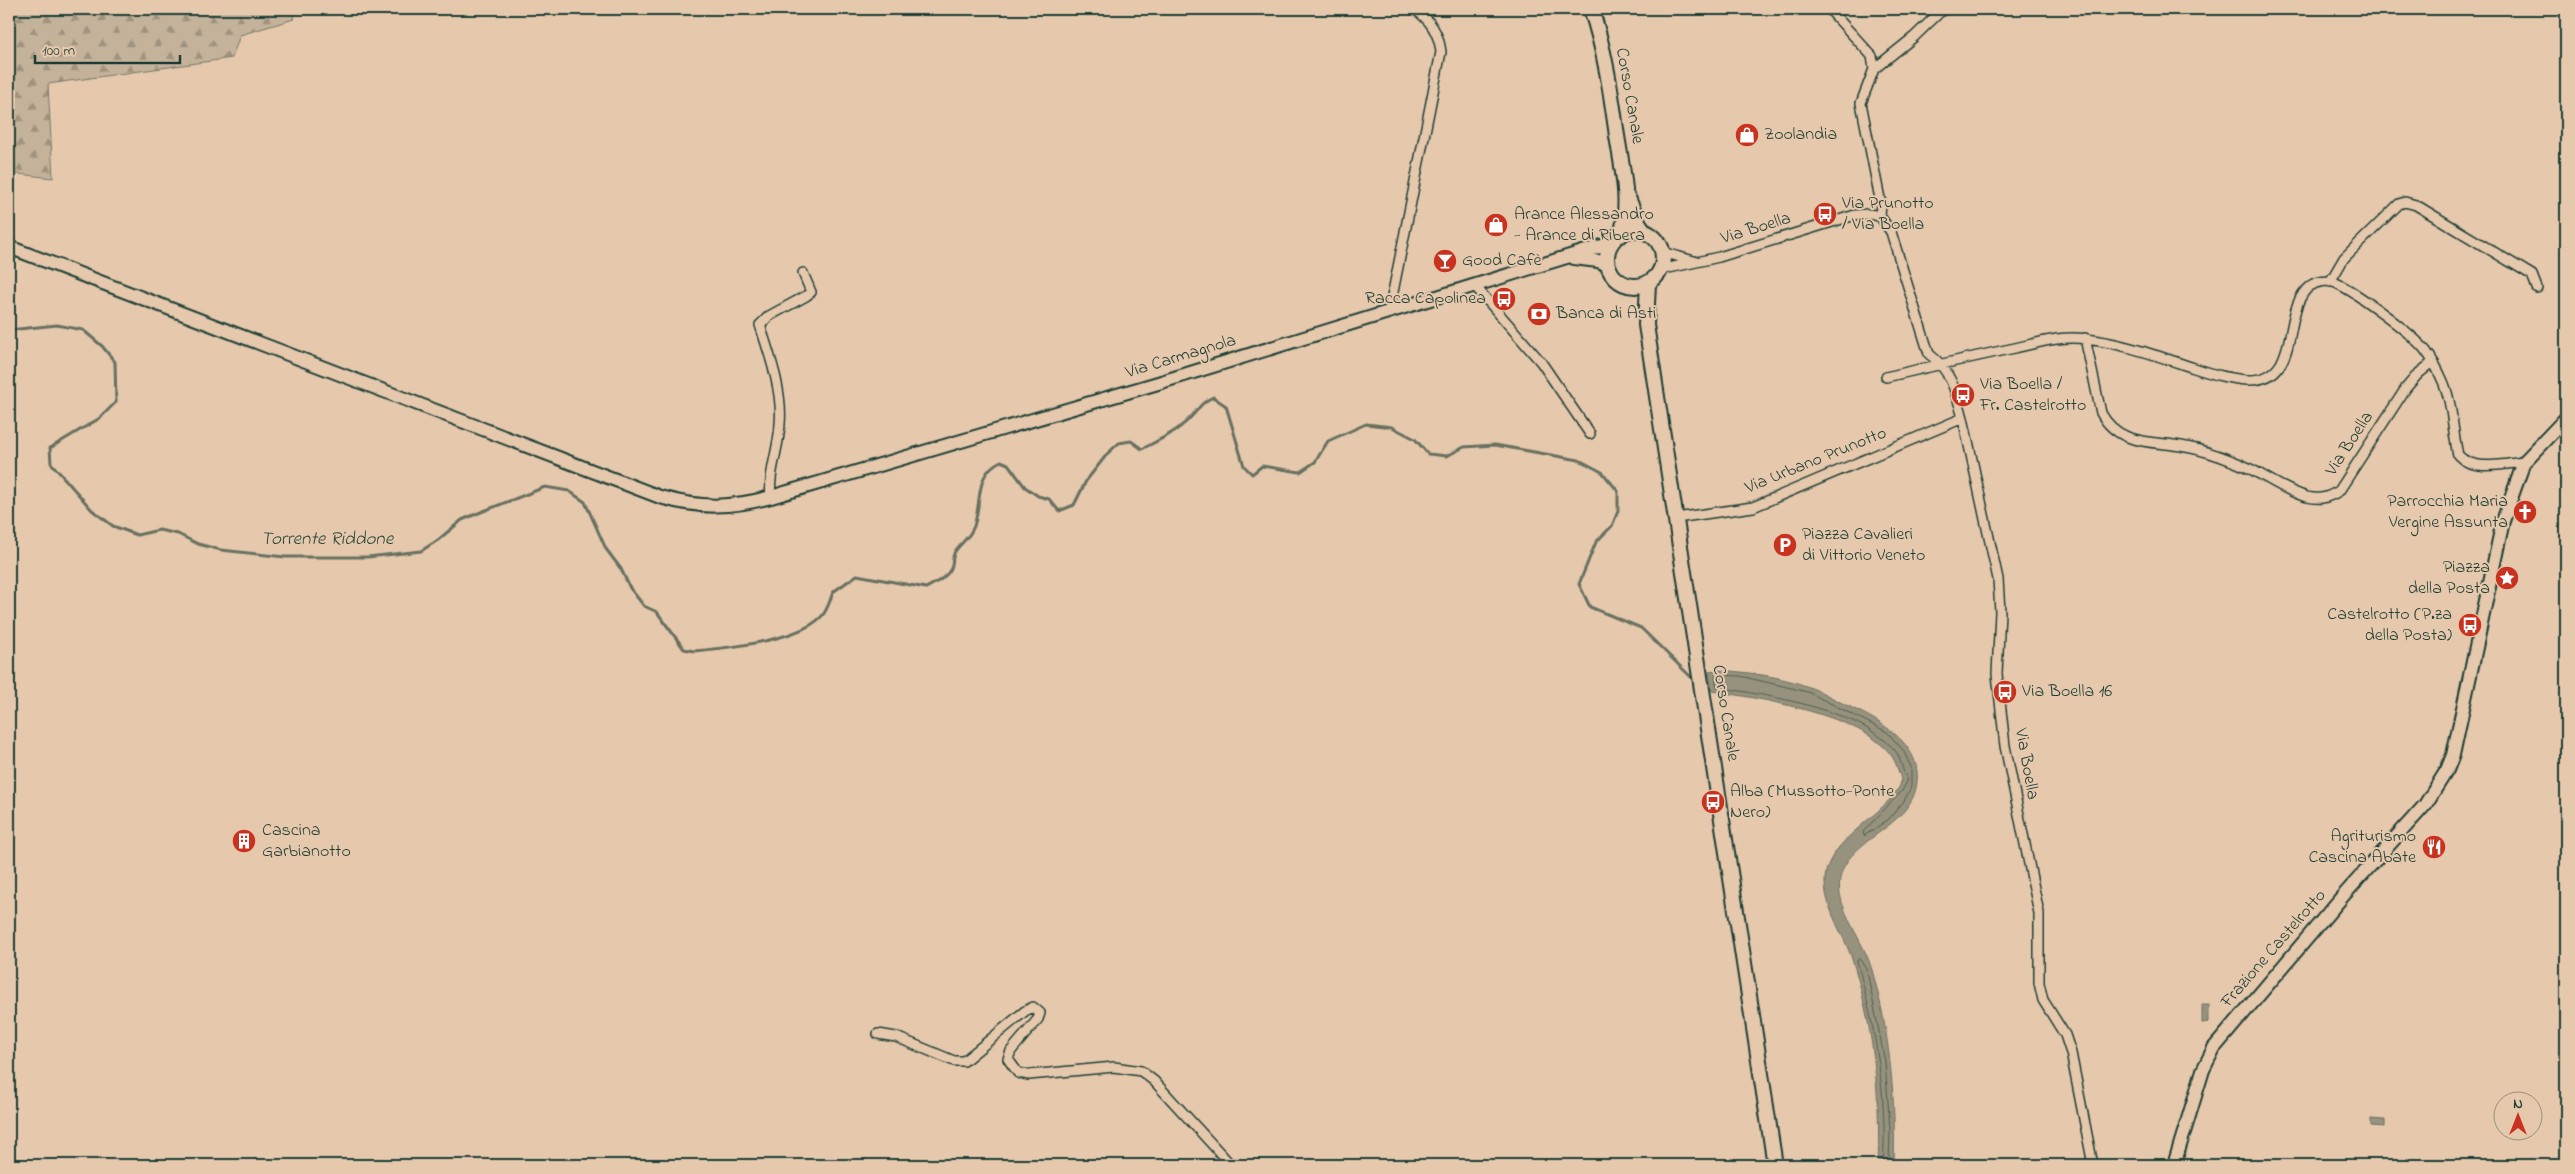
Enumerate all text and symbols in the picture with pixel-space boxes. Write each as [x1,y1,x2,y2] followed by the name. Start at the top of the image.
[35,32,180,64] scale bar
[42,40,75,62] text: 100 m
[1608,46,1650,147] street label: Corso Canale
[1734,122,1760,148] shop icon: Zoolandia
[1764,122,1837,148] place label: Zoolandia
[1841,191,1934,238] place label: Via Prunotto / Via Boella
[1812,201,1838,227] bus stop icon: Via Prunotto / Via Boella
[1514,202,1654,249] place label: Arance Alessandro - Arance di Ribera
[1717,206,1794,252] street label: Via Boella
[1483,212,1509,238] shop icon: Arance Alessandro - Arance di Ribera
[1432,248,1458,274] bar icon: Good Cafè
[1462,248,1542,274] place label: Good Cafè
[1365,286,1486,312] place label: Racca Capolinea
[1491,286,1517,312] bus stop icon: Racca Capolinea
[1526,301,1552,327] bank icon: Banca di Asti
[1555,301,1656,327] place label: Banca di Asti
[1122,328,1240,387] street label: Via Carmagnola
[1979,372,2086,419] place label: Via Boella / Fr. Castelrotto
[1950,382,1976,408] bus stop icon: Via Boella / Fr. Castelrotto
[2319,407,2381,482] street label: Via Boella
[1740,421,1891,502] street label: Via Urbano Prunotto
[2387,489,2508,537] place label: Parrocchia Maria Vergine Assunta
[2512,499,2538,525] church icon: Parrocchia Maria Vergine Assunta
[1802,522,1925,569] place label: Piazza Cavalieri di Vittorio Veneto
[261,526,395,553] water label: Torrente Riddone
[1772,532,1798,558] parking icon: Piazza Cavalieri di Vittorio Veneto
[2408,555,2490,602] place label: Piazza della Posta
[2494,565,2520,591] place icon: Piazza della Posta
[2327,602,2452,649] place label: Castelrotto (P.za della Posta)
[2457,612,2483,638] bus stop icon: Castelrotto (P.za della Posta)
[1705,663,1746,764] street label: Corso Canale
[1992,679,2018,705] bus stop icon: Via Boella 16
[2021,679,2112,705] place label: Via Boella 16
[2007,725,2045,802] street label: Via Boella
[1730,779,1895,826] place label: Alba (Mussotto-Ponte Nero)
[1700,789,1726,815] bus stop icon: Alba (Mussotto-Ponte Nero)
[262,818,351,865] place label: Cascina Garbianotto
[2308,824,2417,871] place label: Agriturismo Cascina Abate
[231,828,257,854] building icon: Cascina Garbianotto
[2421,834,2447,860] restaurant icon: Agriturismo Cascina Abate
[2215,884,2333,1015] street label: Frazione Castelrotto
[2492,1092,2542,1142] north arrow
[2513,1094,2523,1115] text: N

